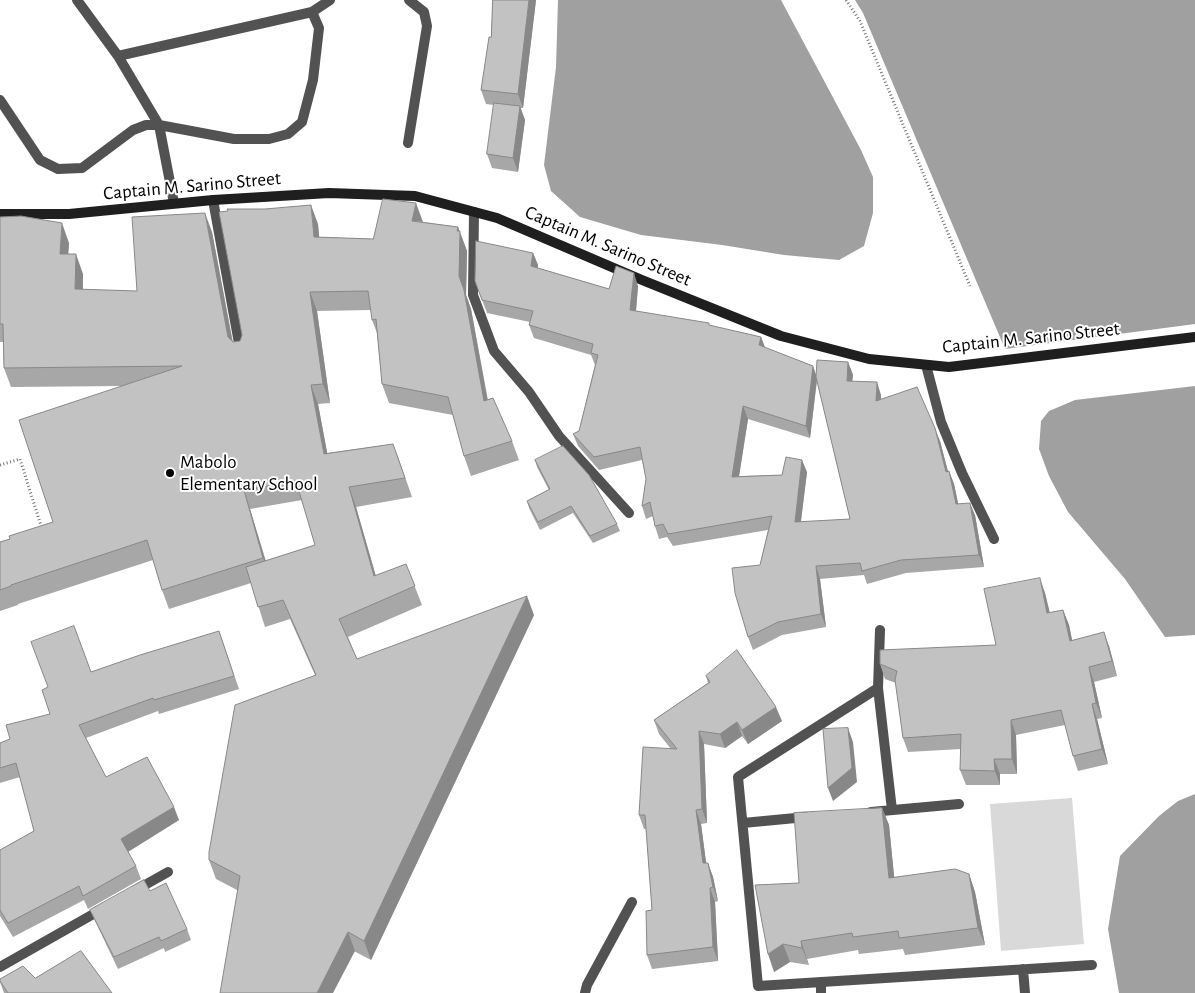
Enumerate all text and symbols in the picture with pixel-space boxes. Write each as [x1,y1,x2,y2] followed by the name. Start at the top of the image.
[102,167,282,205] street label: Captain M. Sarino Street
[522,201,694,291] street label: Captain M. Sarino Street
[941,317,1121,359] street label: Captain M. Sarino Street
[180,451,318,495] place label: Mabolo Elementary School
[164,467,176,479] marker: Mabolo Elementary School

